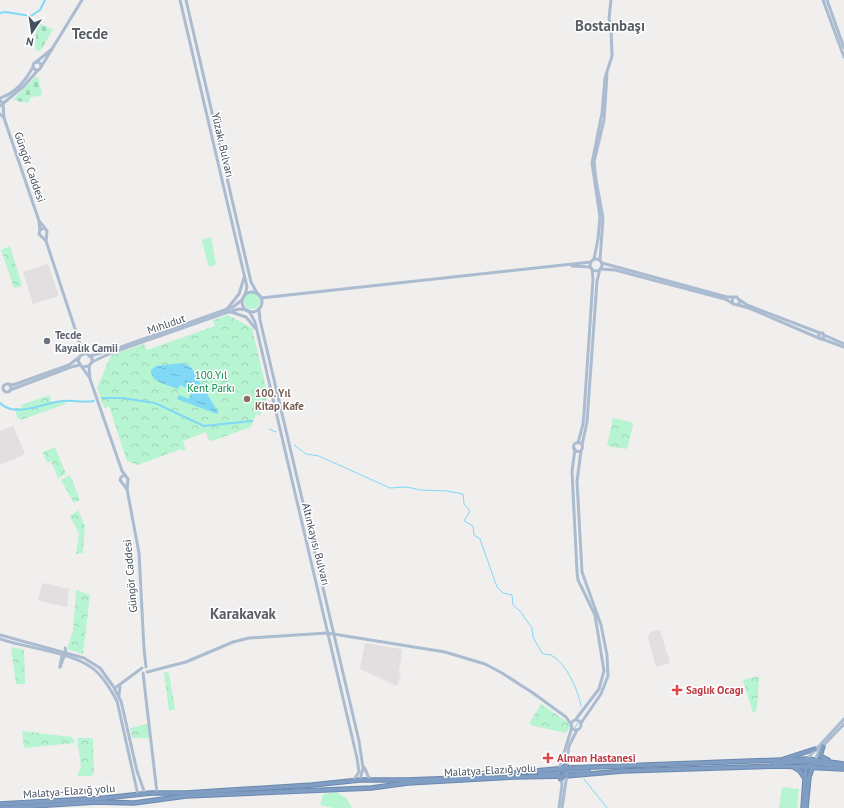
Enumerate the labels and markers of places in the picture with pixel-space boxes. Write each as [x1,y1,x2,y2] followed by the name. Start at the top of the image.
[55,328,118,355] place label: Tecde Kayalık Camii
[42,336,52,346] marker: Tecde Kayalık Camii
[255,386,304,413] place label: 100. Yıl Kitap Kafe
[242,394,252,404] marker: 100. Yıl Kitap Kafe
[686,683,744,697] place label: Saglık Ocagı
[671,684,683,696] marker: Saglık Ocagı
[557,751,636,765] place label: Alman Hastanesi
[542,752,554,764] marker: Alman Hastanesi

